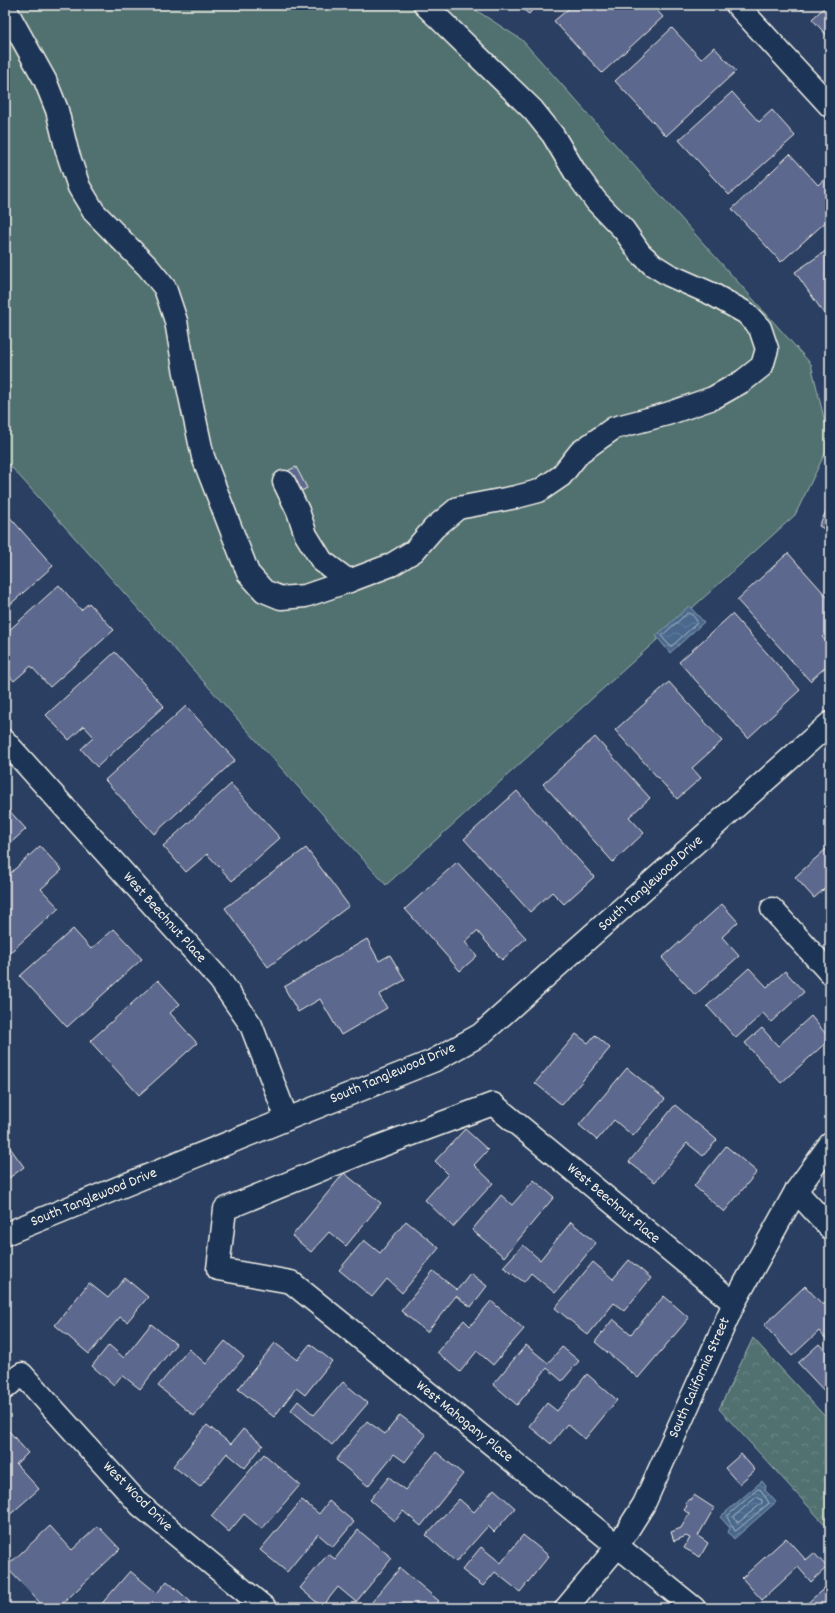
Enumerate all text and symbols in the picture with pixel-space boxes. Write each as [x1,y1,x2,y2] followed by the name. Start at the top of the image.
[594,830,709,937] street label: South Tanglewood Drive
[117,867,211,969] street label: West Beechnut Place
[327,1037,460,1110] street label: South Tanglewood Drive
[561,1158,665,1250] street label: West Beechnut Place
[27,1162,161,1233] street label: South Tanglewood Drive
[663,1314,737,1442] street label: South California Street
[410,1376,518,1469] street label: West Mahogany Place
[97,1457,178,1538] street label: West Wood Drive

